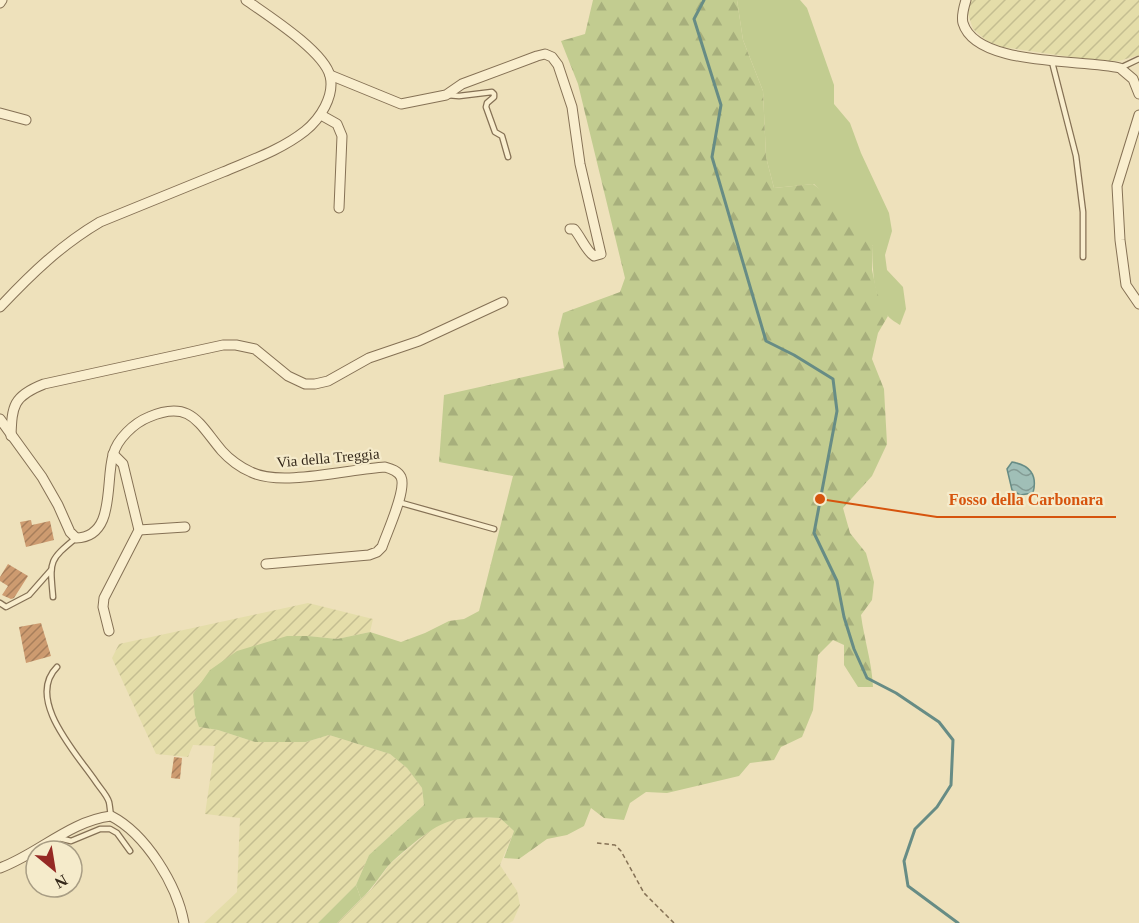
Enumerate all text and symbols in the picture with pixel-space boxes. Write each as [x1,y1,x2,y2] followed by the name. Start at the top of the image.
[276,446,380,470] street label: Via della Treggia
[937,483,1116,517] callout: Fosso della Carbonara
[949,491,1103,508] text: Fosso della Carbonara
[24,839,84,899] north arrow
[52,871,71,892] text: N

